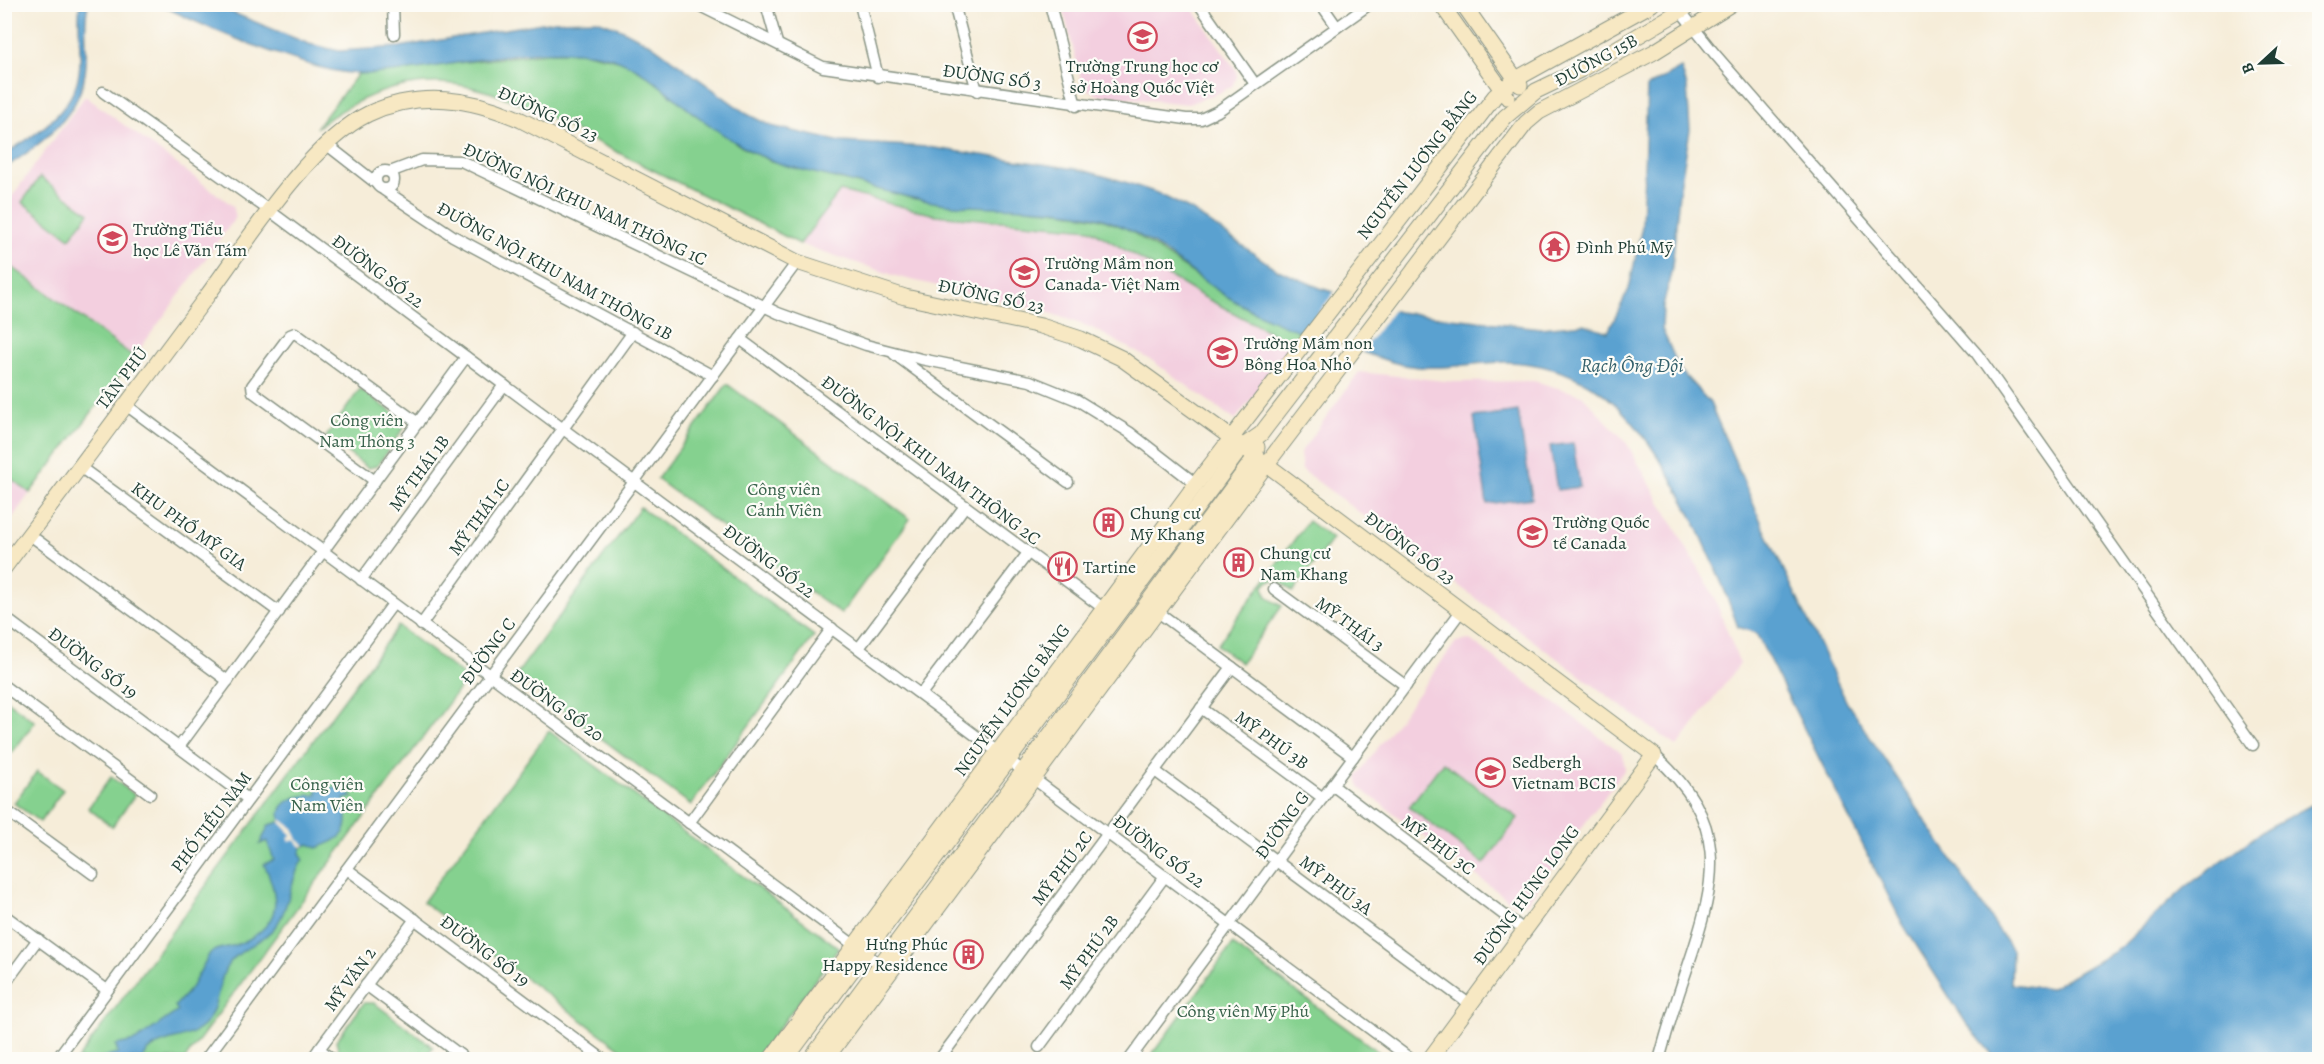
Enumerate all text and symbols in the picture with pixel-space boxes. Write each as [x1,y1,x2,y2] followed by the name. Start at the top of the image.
[1126,21,1158,53] school or university icon: Trường Trung học cơ sở Hoàng Quốc Việt
[1550,28,1642,92] street label: ĐƯỜNG 15B
[2231,33,2291,93] north arrow
[1066,54,1219,99] place label: Trường Trung học cơ sở Hoàng Quốc Việt
[941,58,1043,96] street label: ĐƯỜNG SỐ 3
[2236,59,2260,77] text: B
[494,80,602,148] street label: ĐƯỜNG SỐ 23
[1351,86,1483,244] street label: NGUYỄN LƯƠNG BẰNG
[459,137,711,271] street label: ĐƯỜNG NỘI KHU NAM THÔNG 1C
[433,196,677,346] street label: ĐƯỜNG NỘI KHU NAM THÔNG 1B
[133,217,247,262] place label: Trường Tiểu học Lê Văn Tám
[96,223,128,255] school or university icon: Trường Tiểu học Lê Văn Tám
[327,229,429,314] street label: ĐƯỜNG SỐ 22
[1539,231,1571,263] temple icon: Đình Phú Mỹ
[1576,235,1674,259] place label: Đình Phú Mỹ
[1045,251,1180,296] place label: Trường Mầm non Canada- Việt Nam
[1008,257,1040,289] school or university icon: Trường Mầm non Canada- Việt Nam
[936,273,1046,319] street label: ĐƯỜNG SỐ 23
[1244,331,1373,376] place label: Trường Mầm non Bông Hoa Nhỏ
[1207,337,1239,369] school or university icon: Trường Mầm non Bông Hoa Nhỏ
[91,342,153,414] street label: TÂN PHÚ
[1581,352,1683,379] water label: Rạch Ông Đội
[816,370,1046,550] street label: ĐƯỜNG NỘI KHU NAM THÔNG 2C
[319,408,415,453] park label: Công viên Nam Thông 3
[383,430,455,516] street label: MỸ THÁI 1B
[443,474,515,560] street label: MỸ THÁI 1C
[126,476,252,576] street label: KHU PHỐ MỸ GIA
[746,477,822,522] park label: Công viên Cảnh Viên
[1130,501,1205,546] place label: Chung cư Mỹ Khang
[1360,506,1460,590] street label: ĐƯỜNG SỐ 23
[1093,507,1125,539] building icon: Chung cư Mỹ Khang
[1553,510,1650,555] place label: Trường Quốc tế Canada
[1516,516,1548,548] school or university icon: Trường Quốc tế Canada
[718,519,820,604] street label: ĐƯỜNG SỐ 22
[1260,541,1348,586] place label: Chung cư Nam Khang
[1223,547,1255,579] building icon: Chung cư Nam Khang
[1046,551,1078,583] restaurant icon: Tartine
[1083,555,1136,579] place label: Tartine
[1311,591,1389,657] street label: MỸ THÁI 3
[455,613,521,689] street label: ĐƯỜNG C
[949,619,1075,781] street label: NGUYỄN LƯƠNG BẰNG
[43,621,143,705] street label: ĐƯỜNG SỐ 19
[505,663,609,747] street label: ĐƯỜNG SỐ 20
[1230,705,1314,775] street label: MỸ PHÚ 3B
[1511,750,1616,795] place label: Sedbergh Vietnam BCIS
[1475,756,1507,788] school or university icon: Sedbergh Vietnam BCIS
[165,767,257,877] street label: PHỐ TIỂU NAM
[290,772,364,817] park label: Công viên Nam Viên
[1249,786,1315,864] street label: ĐƯỜNG G
[1108,809,1210,894] street label: ĐƯỜNG SỐ 22
[1396,809,1480,881] street label: MỸ PHÚ 3C
[1467,820,1585,970] street label: ĐƯỜNG HƯNG LONG
[1026,826,1098,910] street label: MỸ PHÚ 2C
[1295,850,1378,921] street label: MỸ PHÚ 3A
[435,909,535,993] street label: ĐƯỜNG SỐ 19
[1054,910,1124,994] street label: MỸ PHÚ 2B
[822,932,948,977] place label: Hưng Phúc Happy Residence
[953,938,985,970] building icon: Hưng Phúc Happy Residence
[319,942,382,1016] street label: MỸ VĂN 2
[1177,999,1310,1023] park label: Công viên Mỹ Phú

